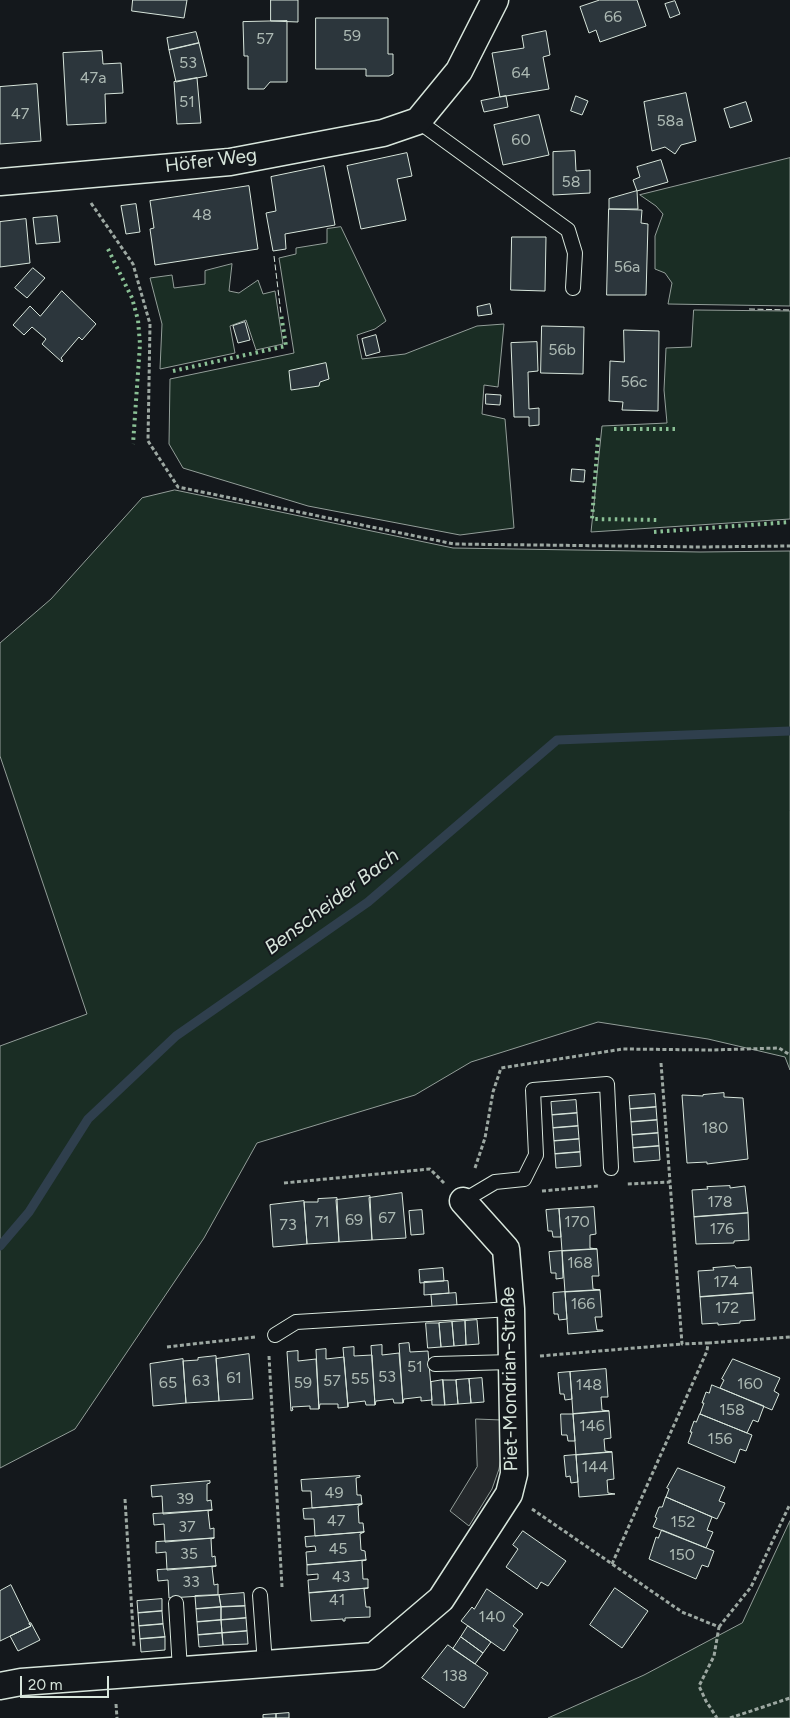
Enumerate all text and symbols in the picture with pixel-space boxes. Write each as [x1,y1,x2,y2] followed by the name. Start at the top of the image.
[604,7,622,27] house number: 66
[343,26,361,46] house number: 59
[256,29,274,49] house number: 57
[179,53,197,73] house number: 53
[512,63,530,83] house number: 64
[80,68,106,88] house number: 47a
[179,92,195,112] house number: 51
[11,104,29,124] house number: 47
[656,111,684,131] house number: 58a
[511,130,531,150] house number: 60
[164,144,258,178] street label: Höfer Weg
[561,172,581,192] house number: 58
[192,205,212,225] house number: 48
[614,257,640,277] house number: 56a
[548,340,576,360] house number: 56b
[621,372,647,392] house number: 56c
[260,844,404,960] water label: Benscheider Bach
[702,1118,728,1138] house number: 180
[707,1192,733,1212] house number: 178
[378,1208,396,1228] house number: 67
[345,1210,363,1230] house number: 69
[314,1212,330,1232] house number: 71
[564,1212,590,1232] house number: 170
[279,1215,297,1235] house number: 73
[710,1219,734,1239] house number: 176
[567,1253,593,1273] house number: 168
[713,1272,739,1292] house number: 174
[497,1286,523,1472] street label: Piet-Mondrian-Straße
[571,1294,595,1314] house number: 166
[715,1298,739,1318] house number: 172
[407,1357,423,1377] house number: 51
[378,1367,396,1387] house number: 53
[226,1368,242,1388] house number: 61
[351,1369,369,1389] house number: 55
[192,1371,210,1391] house number: 63
[323,1371,341,1391] house number: 57
[159,1373,177,1393] house number: 65
[294,1373,312,1393] house number: 59
[737,1374,763,1394] house number: 160
[576,1375,602,1395] house number: 148
[719,1400,745,1420] house number: 158
[579,1416,605,1436] house number: 146
[708,1429,732,1449] house number: 156
[582,1457,608,1477] house number: 144
[325,1483,343,1503] house number: 49
[176,1489,194,1509] house number: 39
[327,1511,345,1531] house number: 47
[671,1512,695,1532] house number: 152
[178,1517,196,1537] house number: 37
[328,1539,348,1559] house number: 45
[180,1544,198,1564] house number: 35
[669,1545,695,1565] house number: 150
[332,1567,350,1587] house number: 43
[182,1572,200,1592] house number: 33
[329,1590,345,1610] house number: 41
[479,1607,505,1627] house number: 140
[22,1666,111,1698] scale bar
[442,1666,468,1686] house number: 138
[28,1676,62,1694] text: 20 m

